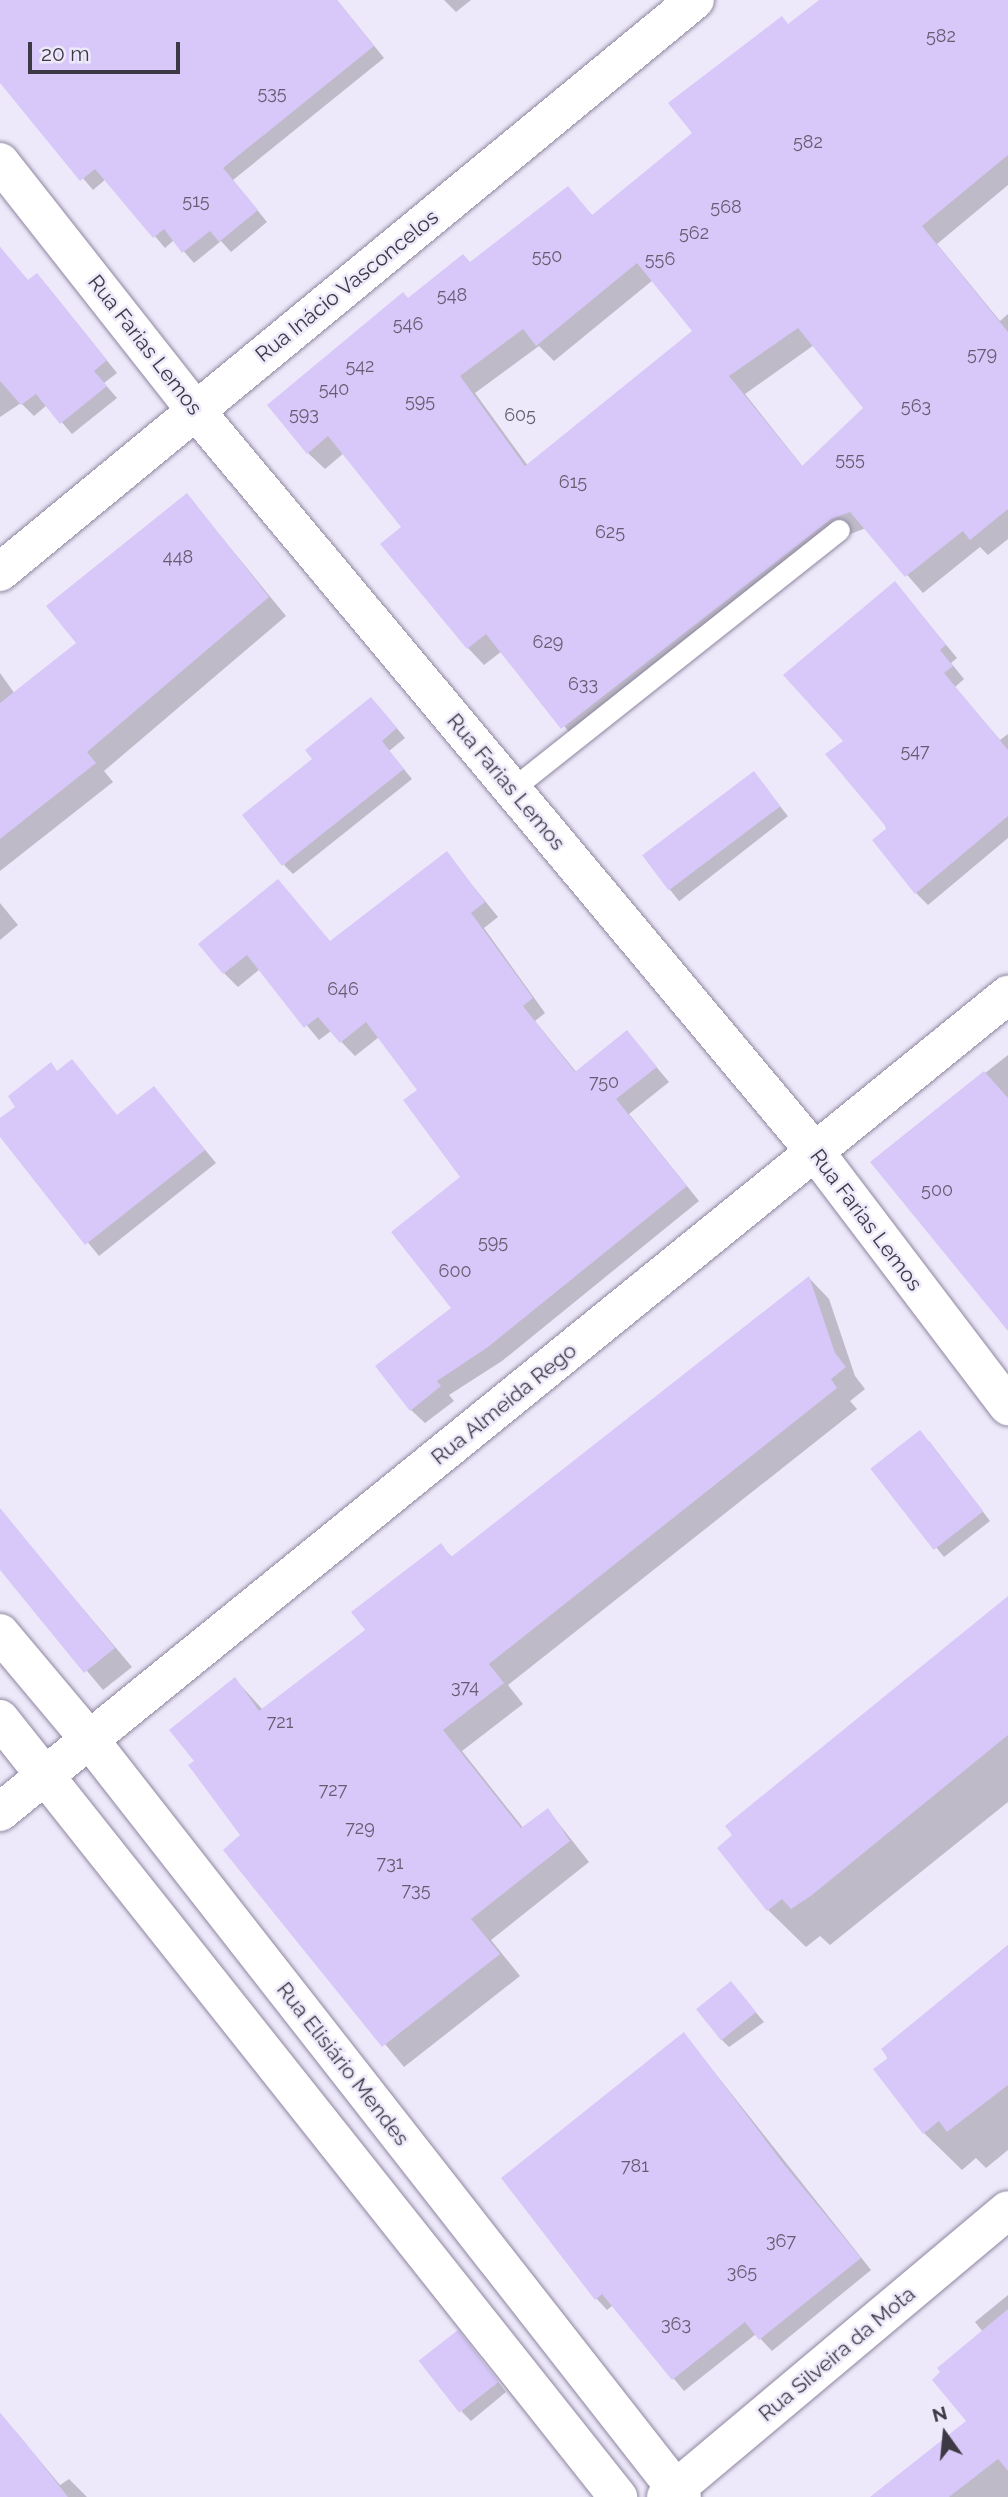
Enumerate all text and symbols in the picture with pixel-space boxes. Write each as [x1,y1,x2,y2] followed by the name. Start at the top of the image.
[926,25,956,47] house number: 582
[32,28,184,72] scale bar
[41,41,89,66] text: 20 m
[257,82,287,104] house number: 535
[793,131,823,153] house number: 582
[182,190,210,212] house number: 515
[710,196,742,218] house number: 568
[250,204,444,368] street label: Rua Inácio Vasconcelos
[679,222,709,244] house number: 562
[532,245,562,267] house number: 550
[645,248,675,270] house number: 556
[83,270,207,420] street label: Rua Farias Lemos
[437,284,467,306] house number: 548
[393,313,423,335] house number: 546
[967,343,997,365] house number: 579
[345,355,375,377] house number: 542
[319,378,349,400] house number: 540
[405,390,435,412] house number: 595
[901,395,931,417] house number: 563
[289,403,319,425] house number: 593
[504,404,536,426] house number: 605
[835,448,865,470] house number: 555
[559,471,587,493] house number: 615
[595,521,625,543] house number: 625
[163,546,193,568] house number: 448
[533,631,563,653] house number: 629
[568,673,598,695] house number: 633
[442,709,570,855] street label: Rua Farias Lemos
[900,740,930,762] house number: 547
[327,978,359,1000] house number: 646
[589,1071,619,1093] house number: 750
[805,1144,927,1296] street label: Rua Farias Lemos
[921,1179,953,1201] house number: 500
[478,1231,508,1253] house number: 595
[439,1260,471,1282] house number: 600
[426,1338,582,1470] street label: Rua Almeida Rego
[451,1676,479,1698] house number: 374
[267,1711,293,1733] house number: 721
[319,1779,347,1801] house number: 727
[345,1817,375,1839] house number: 729
[377,1852,403,1874] house number: 731
[401,1879,431,1901] house number: 735
[271,1977,415,2151] street label: Rua Elisiário Mendes
[621,2155,649,2177] house number: 781
[766,2230,796,2252] house number: 367
[727,2261,757,2283] house number: 365
[754,2281,920,2427] street label: Rua Silveira da Mota
[661,2313,691,2335] house number: 363
[910,2399,980,2469] north arrow
[930,2401,949,2426] text: N

